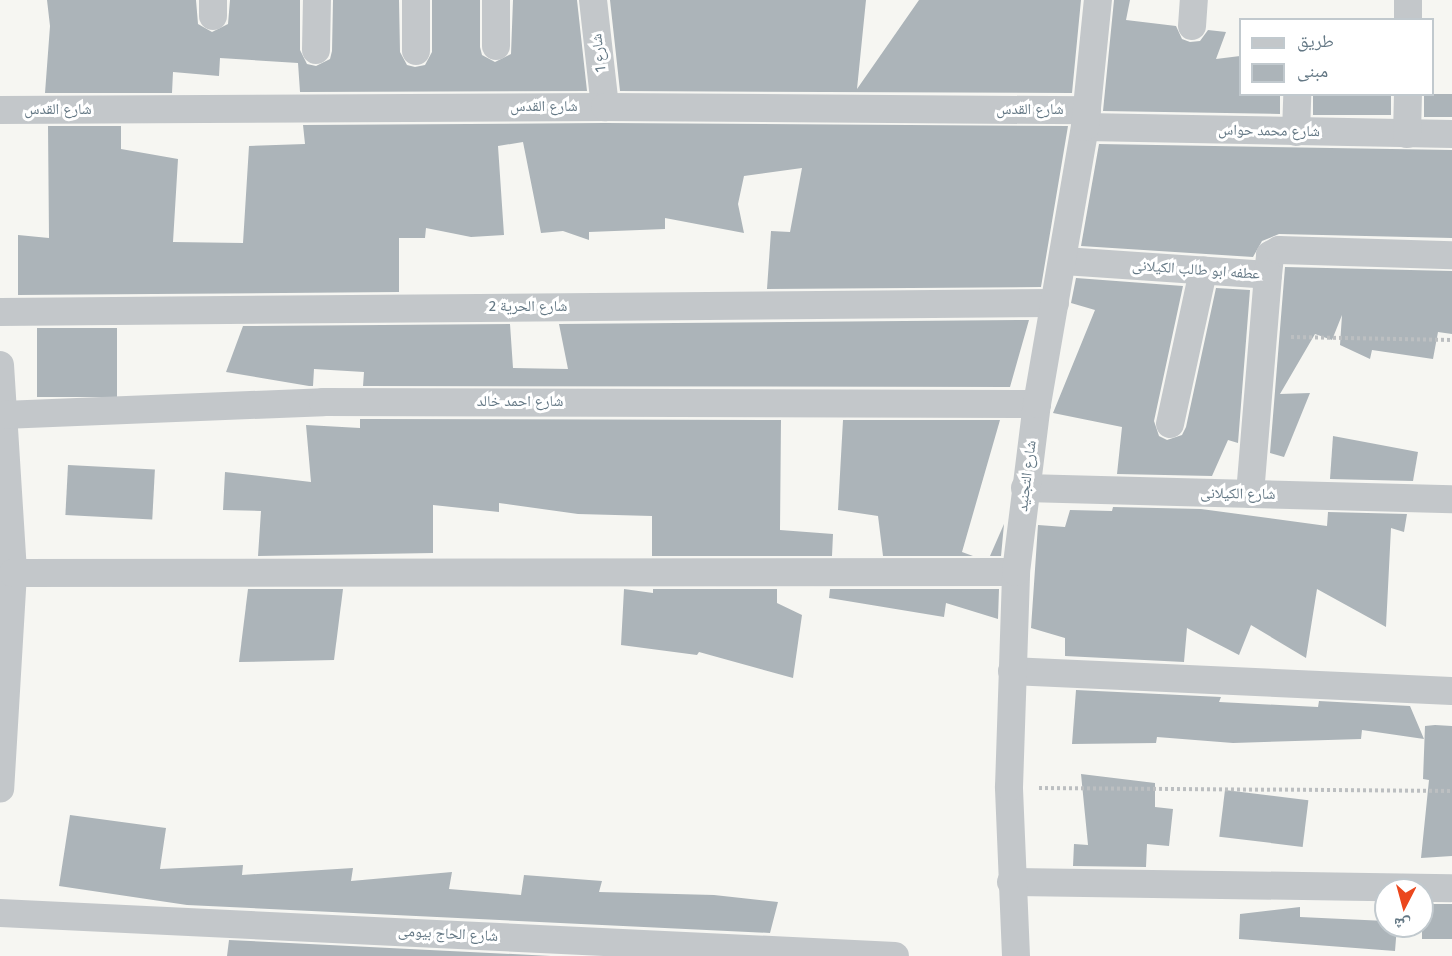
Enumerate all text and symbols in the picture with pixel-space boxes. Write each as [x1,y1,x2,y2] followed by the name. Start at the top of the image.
[1239,18,1434,96] legend
[1297,30,1334,52] text: طريق
[588,33,610,73] street label: شارع 1
[1297,60,1328,82] text: مبنى
[510,98,578,116] street label: شارع القدس
[24,101,92,119] street label: شارع القدس
[996,101,1064,119] street label: شارع القدس
[1218,121,1320,141] street label: شارع محمد حواس
[1132,257,1260,283] street label: عطفه ابو طالب الكيلانى
[489,298,567,316] street label: شارع الحرية 2
[477,393,563,411] street label: شارع احمد خالد
[1014,439,1040,513] street label: شارع التجنيد
[1200,484,1276,504] street label: شارع الكيلانى
[1374,878,1434,938] north arrow
[1393,914,1412,935] text: ش
[397,922,499,946] street label: شارع الحاج بيومى

